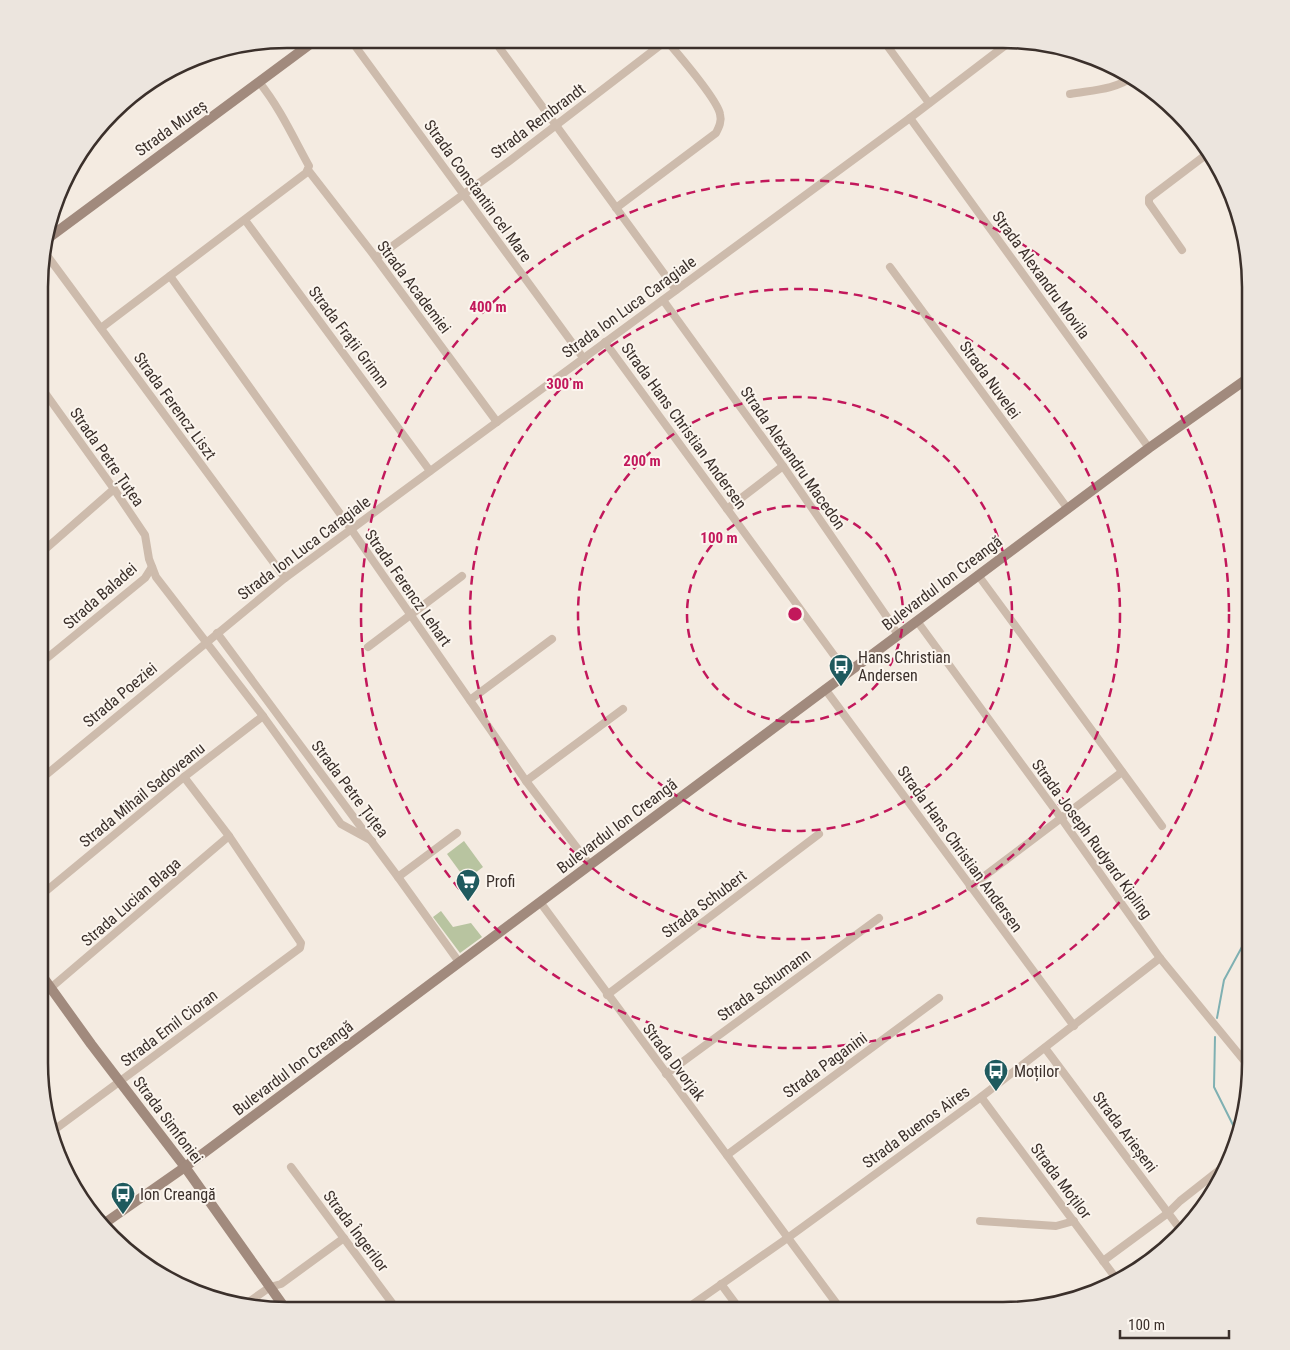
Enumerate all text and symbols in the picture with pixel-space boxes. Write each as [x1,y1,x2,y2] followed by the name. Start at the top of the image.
[487,79,589,163] street label: Strada Rembrandt
[131,96,211,161] street label: Strada Mureș
[420,116,536,266] street label: Strada Constantin cel Mare
[988,207,1094,343] street label: Strada Alexandru Movila
[373,237,455,337] street label: Strada Academiei
[558,252,700,362] street label: Strada Ion Luca Caragiale
[304,283,393,392] street label: Strada Frații Grimm
[469,298,507,316] text: 400 m
[955,337,1025,423] street label: Strada Nuvelei
[617,339,751,513] street label: Strada Hans Christian Andersen
[130,349,220,464] street label: Strada Ferencz Liszt
[546,375,584,393] text: 300 m
[736,383,850,533] street label: Strada Alexandru Macedon
[65,404,148,511] street label: Strada Petre Țuțea
[623,452,661,470] text: 200 m
[234,492,374,604] street label: Strada Ion Luca Caragiale
[361,526,456,650] street label: Strada Ferencz Lehart
[700,529,738,547] text: 100 m
[878,532,1006,634] street label: Bulevardul Ion Creangă
[59,559,141,633] street label: Strada Baladei
[786,605,804,623] centre of rings
[858,648,951,685] place label: Hans Christian Andersen
[828,653,854,687] bus stop icon: Hans Christian Andersen
[79,659,161,731] street label: Strada Poeziei
[307,737,393,842] street label: Strada Petre Țuțea
[75,739,209,851] street label: Strada Mihail Sadoveanu
[1028,756,1156,922] street label: Strada Joseph Rudyard Kipling
[893,762,1027,936] street label: Strada Hans Christian Andersen
[553,775,681,877] street label: Bulevardul Ion Creangă
[77,854,185,950] street label: Strada Lucian Blaga
[658,866,750,942] street label: Strada Schubert
[455,868,481,902] supermarket icon: Profi
[486,872,515,891] place label: Profi
[714,945,814,1025] street label: Strada Schumann
[117,985,221,1071] street label: Strada Emil Cioran
[229,1017,357,1119] street label: Bulevardul Ion Creangă
[639,1020,710,1105] street label: Strada Dvorjak
[779,1028,871,1102] street label: Strada Paganini
[983,1058,1009,1092] bus stop icon: Moților
[1014,1062,1059,1082] place label: Moților
[129,1073,207,1167] street label: Strada Simfoniei
[859,1082,973,1172] street label: Strada Buenos Aires
[1088,1088,1161,1177] street label: Strada Arieșeni
[1026,1139,1096,1223] street label: Strada Moților
[110,1181,136,1215] bus stop icon: Ion Creangă
[140,1185,216,1204] place label: Ion Creangă
[319,1187,393,1275] street label: Strada Îngerilor
[1120,1308,1229,1340] scale bar
[1128,1316,1165,1334] text: 100 m

